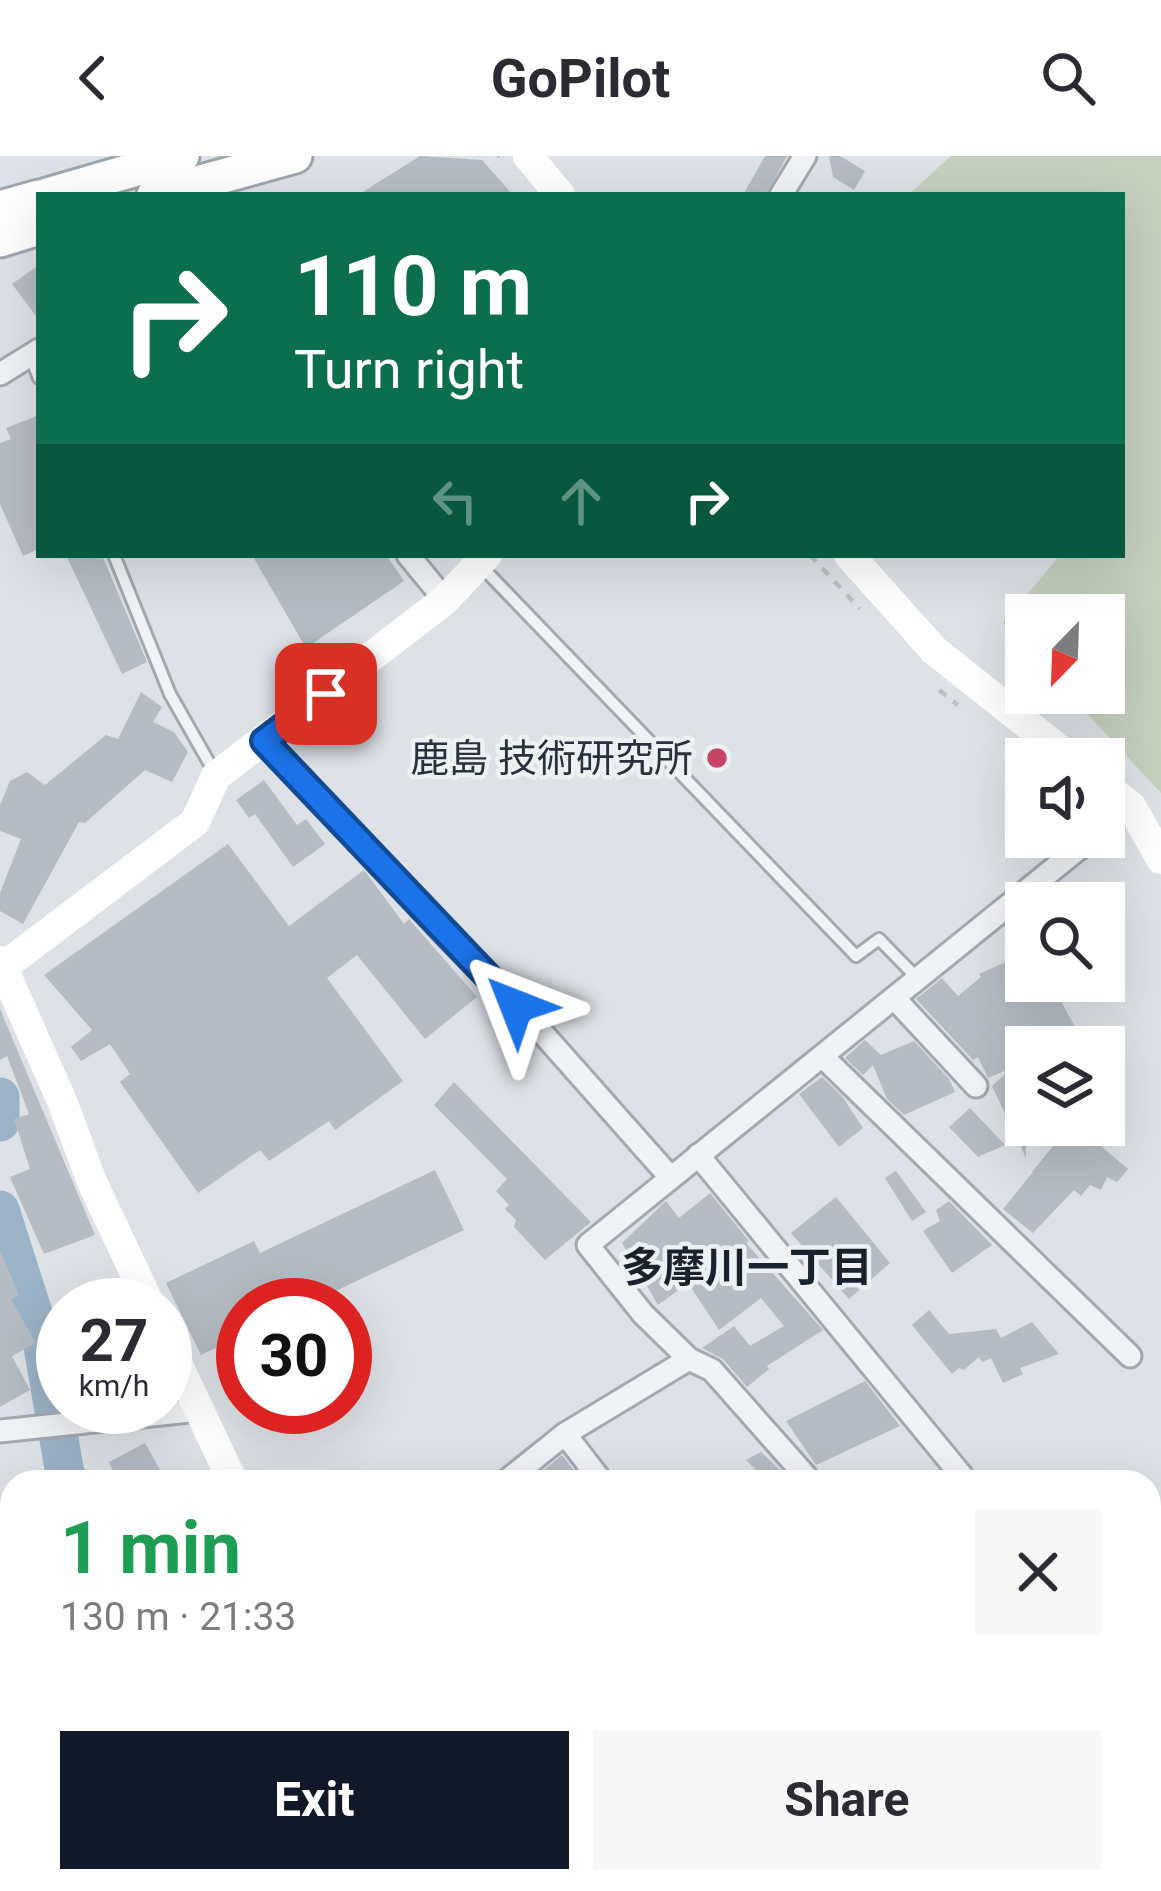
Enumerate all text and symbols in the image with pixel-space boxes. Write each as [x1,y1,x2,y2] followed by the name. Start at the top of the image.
[60,45,126,111] icon: back
[1035,45,1101,111] icon: search
[491,47,670,110] text: GoPilot
[294,237,532,336] text: 110 m
[96,240,252,396] icon: right
[294,338,524,401] text: Turn right
[422,468,488,534] icon: left
[548,468,614,534] icon: ahead
[674,468,740,534] icon: right
[1005,594,1125,714] north arrow
[1005,594,1125,1146] map controls
[275,643,377,745] pin
[293,661,359,727] icon: arrive
[410,736,693,782] place label: 鹿島 技術研究所
[1005,738,1125,858] button: sound
[704,745,730,771] marker: 鹿島 技術研究所
[1005,882,1125,1002] button: search
[453,943,579,1069] position arrow
[1005,1026,1125,1146] button: layers
[621,1243,873,1292] district label: 多摩川一丁目
[216,1278,372,1434] speed limit sign: 30
[80,1305,148,1376] text: 27
[79,1368,149,1403] text: km/h
[60,1506,241,1591] text: 1 min
[975,1509,1101,1635] button: close
[60,1594,296,1640] text: 130 m · 21:33
[60,1731,569,1869] button: Exit
[593,1731,1101,1869] button: Share

